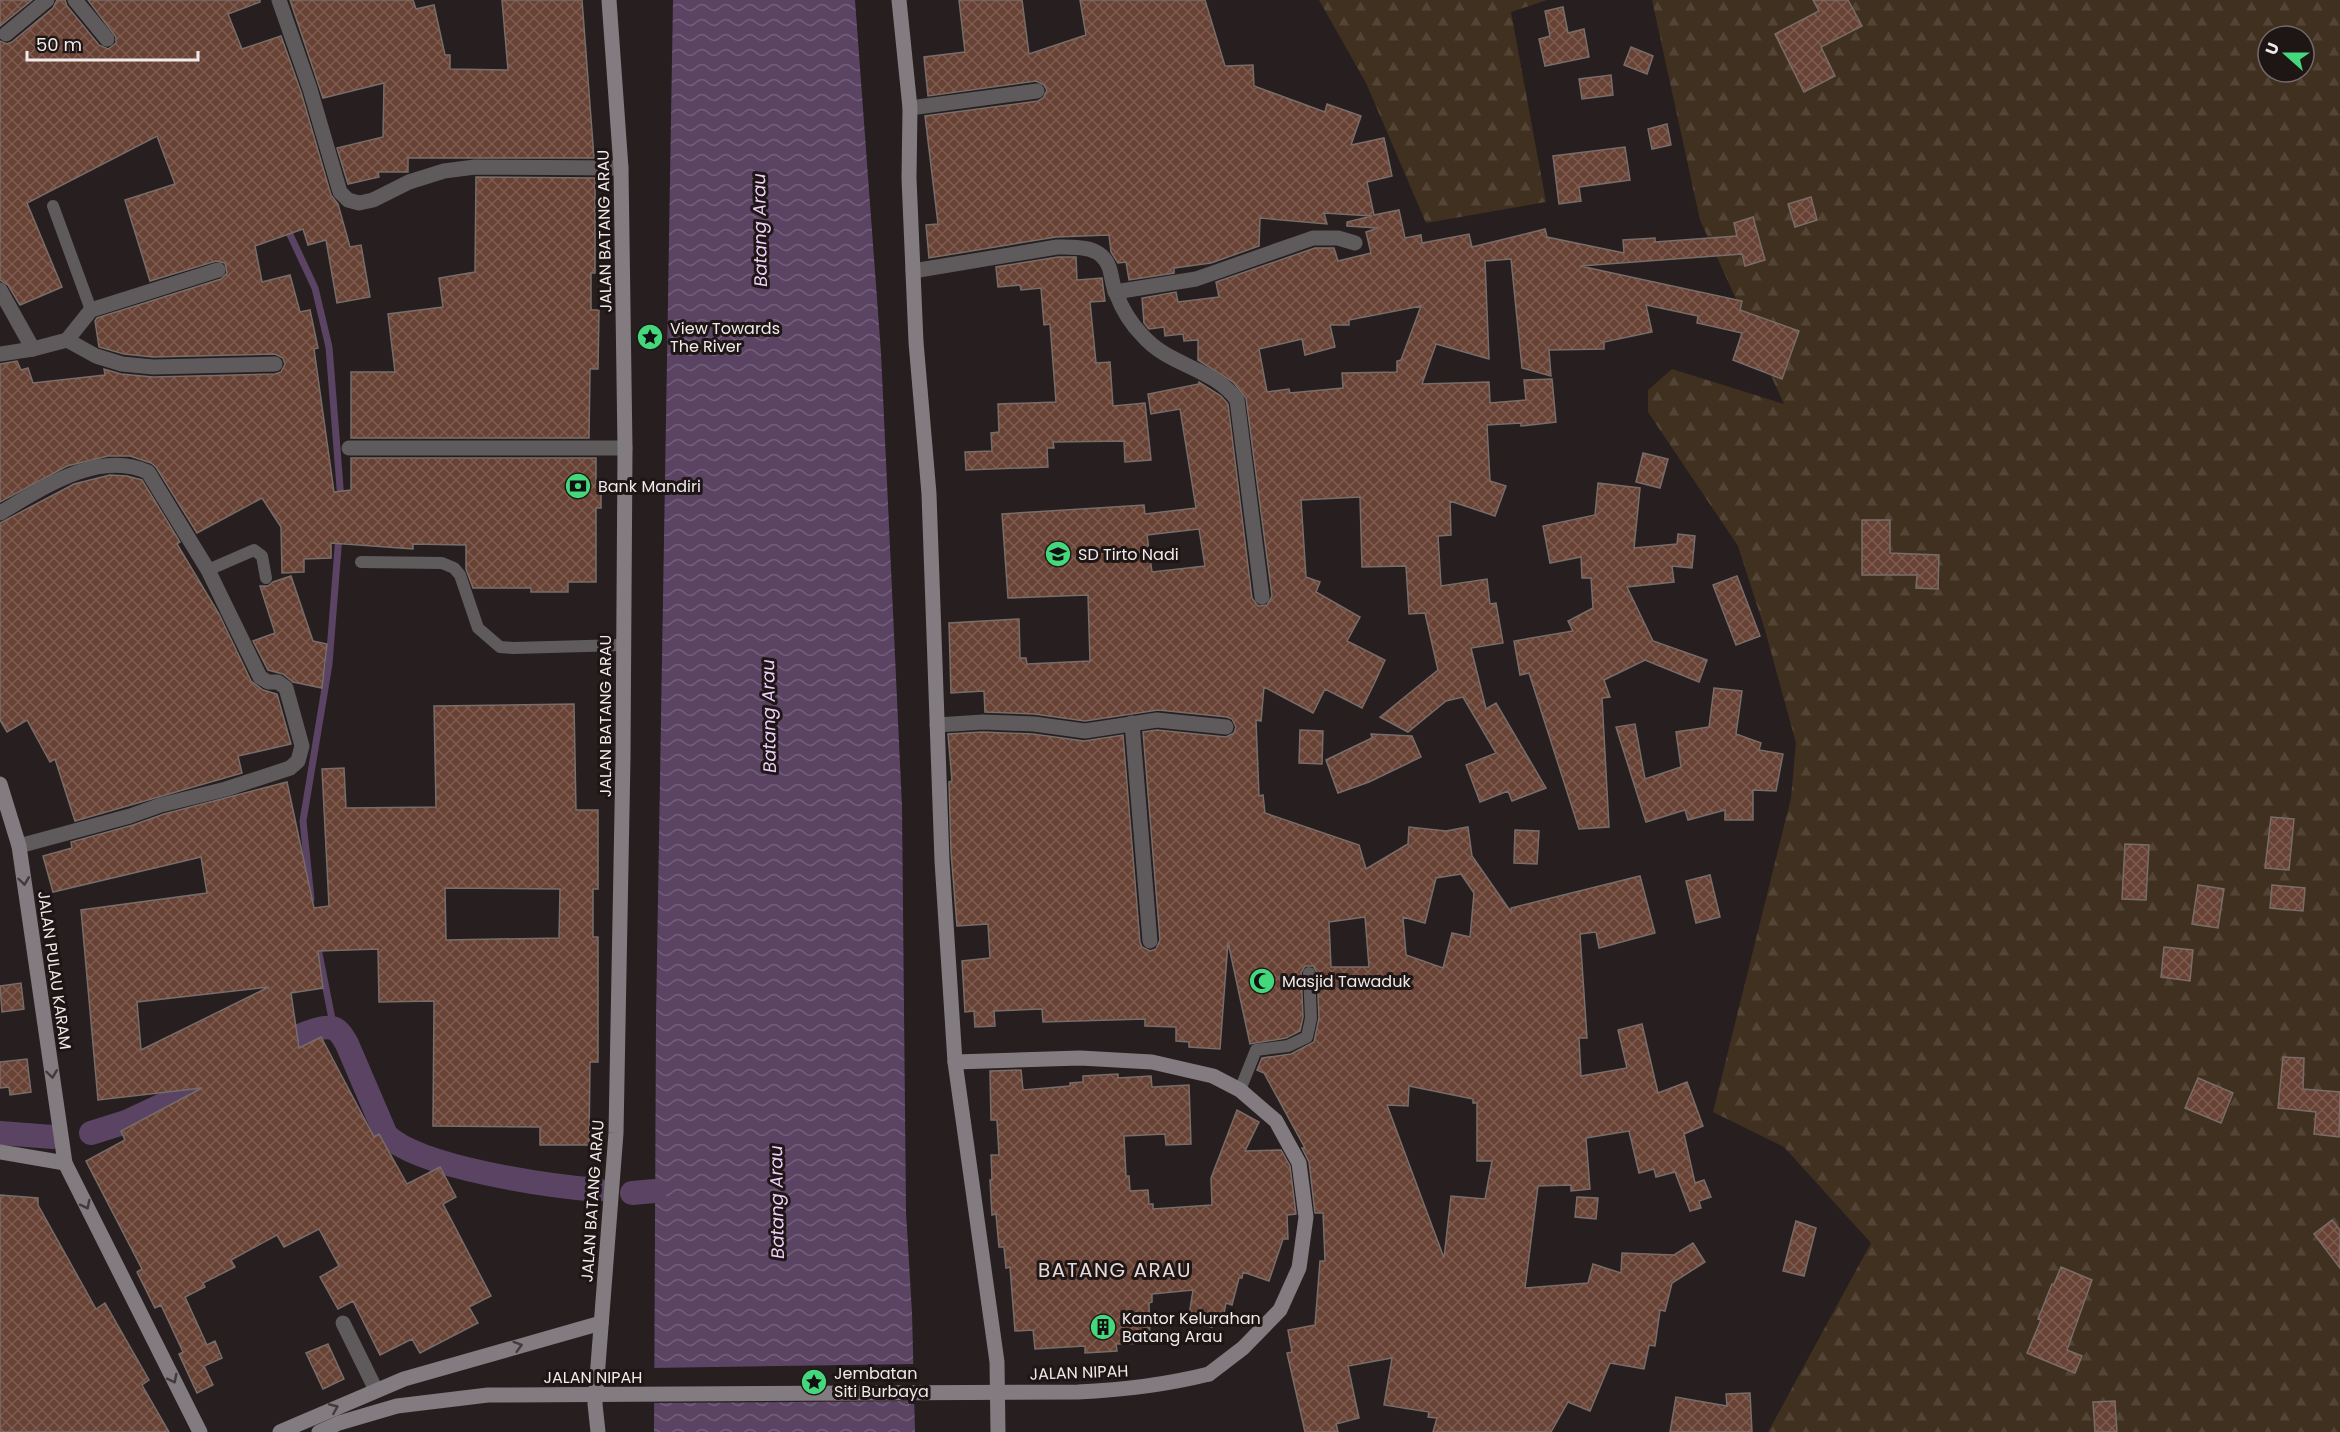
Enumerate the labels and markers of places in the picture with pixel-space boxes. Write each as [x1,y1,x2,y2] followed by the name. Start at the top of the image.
[670,317,780,358] place label: View Towards The River
[635,322,665,352] place icon: View Towards The River
[563,471,593,501] bank icon: Bank Mandiri
[598,475,701,498] place label: Bank Mandiri
[1043,539,1073,569] school or university icon: SD Tirto Nadi
[1078,543,1179,566] place label: SD Tirto Nadi
[1247,966,1277,996] mosque icon: Masjid Tawaduk
[1282,970,1411,993] place label: Masjid Tawaduk
[1122,1307,1261,1348] place label: Kantor Kelurahan Batang Arau
[1088,1312,1118,1342] building icon: Kantor Kelurahan Batang Arau
[834,1362,929,1403] place label: Jembatan Siti Burbaya
[799,1367,829,1397] place icon: Jembatan Siti Burbaya

